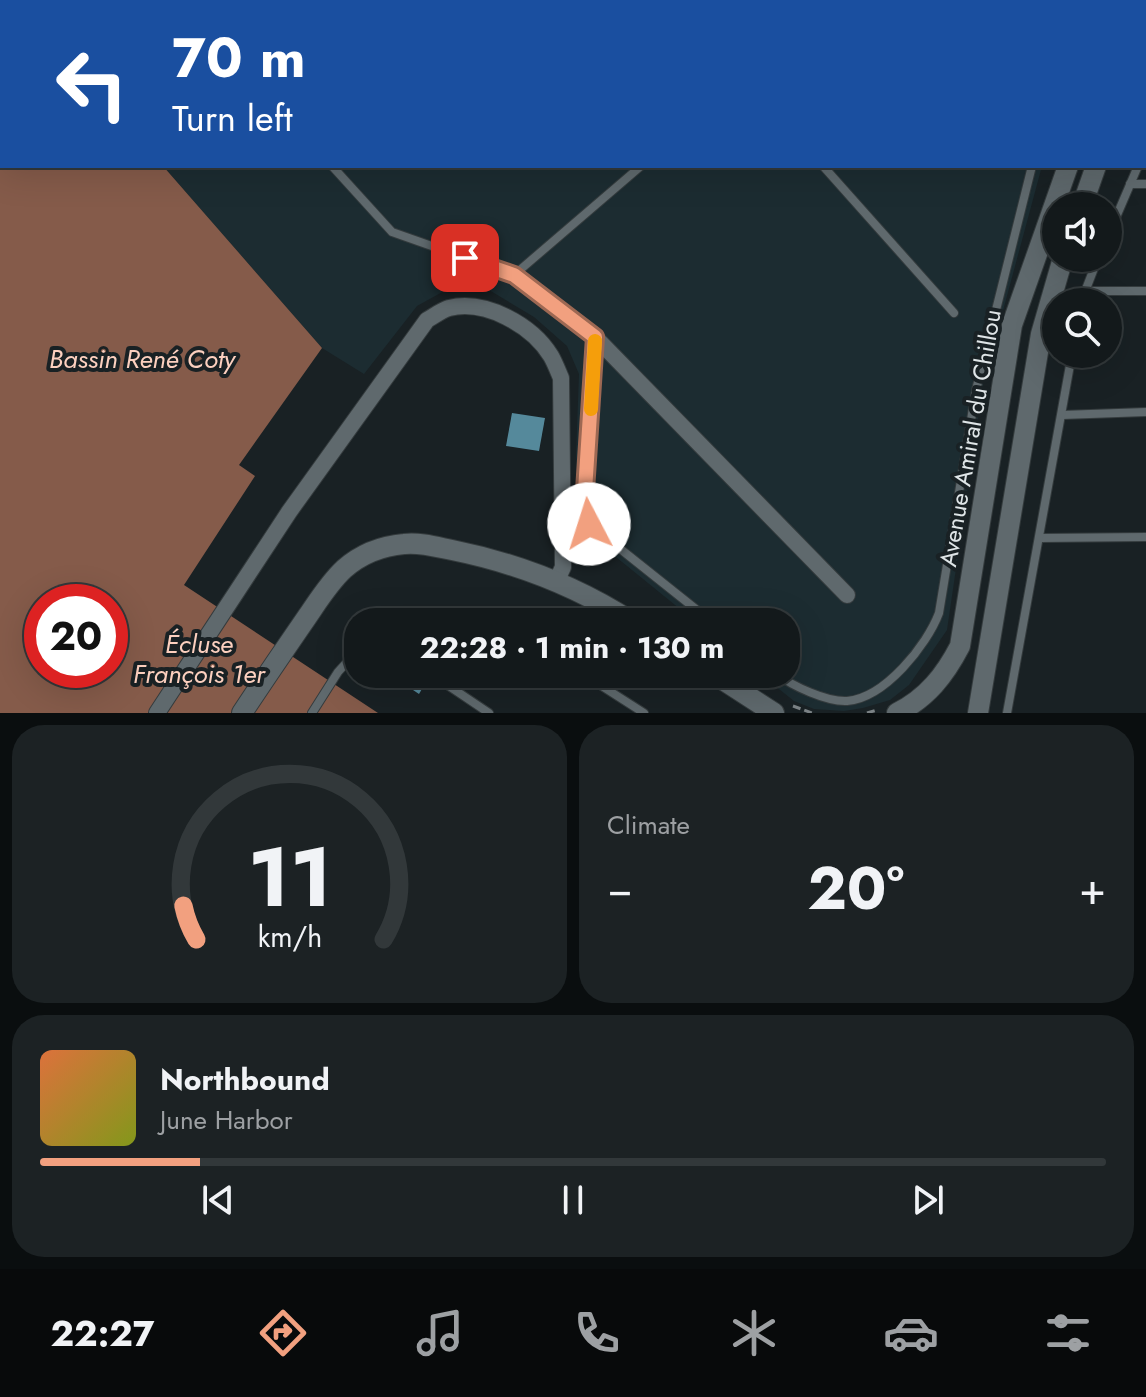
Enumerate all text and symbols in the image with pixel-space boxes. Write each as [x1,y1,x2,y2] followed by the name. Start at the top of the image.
[172,17,306,98] text: 70 m
[40,32,144,136] icon: left
[172,92,293,144] text: Turn left
[1042,192,1122,368] map controls
[1042,192,1122,272] button: sound
[431,224,499,292] pin
[443,236,487,280] icon: arrive
[1042,288,1122,368] button: search
[930,307,1010,569] street label: Avenue Amiral du Chillou
[49,340,237,378] water label: Bassin René Coty
[547,482,631,566] position arrow
[24,584,128,688] speed limit sign: 20
[133,625,266,693] water label: Écluse François 1er
[420,626,724,669] text: 22:28 · 1 min · 130 m
[607,806,690,844] text: Climate
[247,817,332,937] text: 11
[808,845,904,932] text: 20°
[607,857,633,921] text: −
[1079,857,1106,921] text: +
[257,916,322,958] text: km/h
[160,1058,330,1101] text: Northbound
[160,1101,293,1139] text: June Harbor
[196,1178,240,1222] icon: previous
[551,1178,595,1222] icon: pause
[906,1178,950,1222] icon: next
[255,1305,311,1361] icon: directions
[412,1305,468,1361] icon: music
[569,1305,625,1361] icon: phone
[726,1305,782,1361] icon: climate
[883,1305,939,1361] icon: car
[1040,1305,1096,1361] icon: filters
[50,1307,155,1359] text: 22:27

